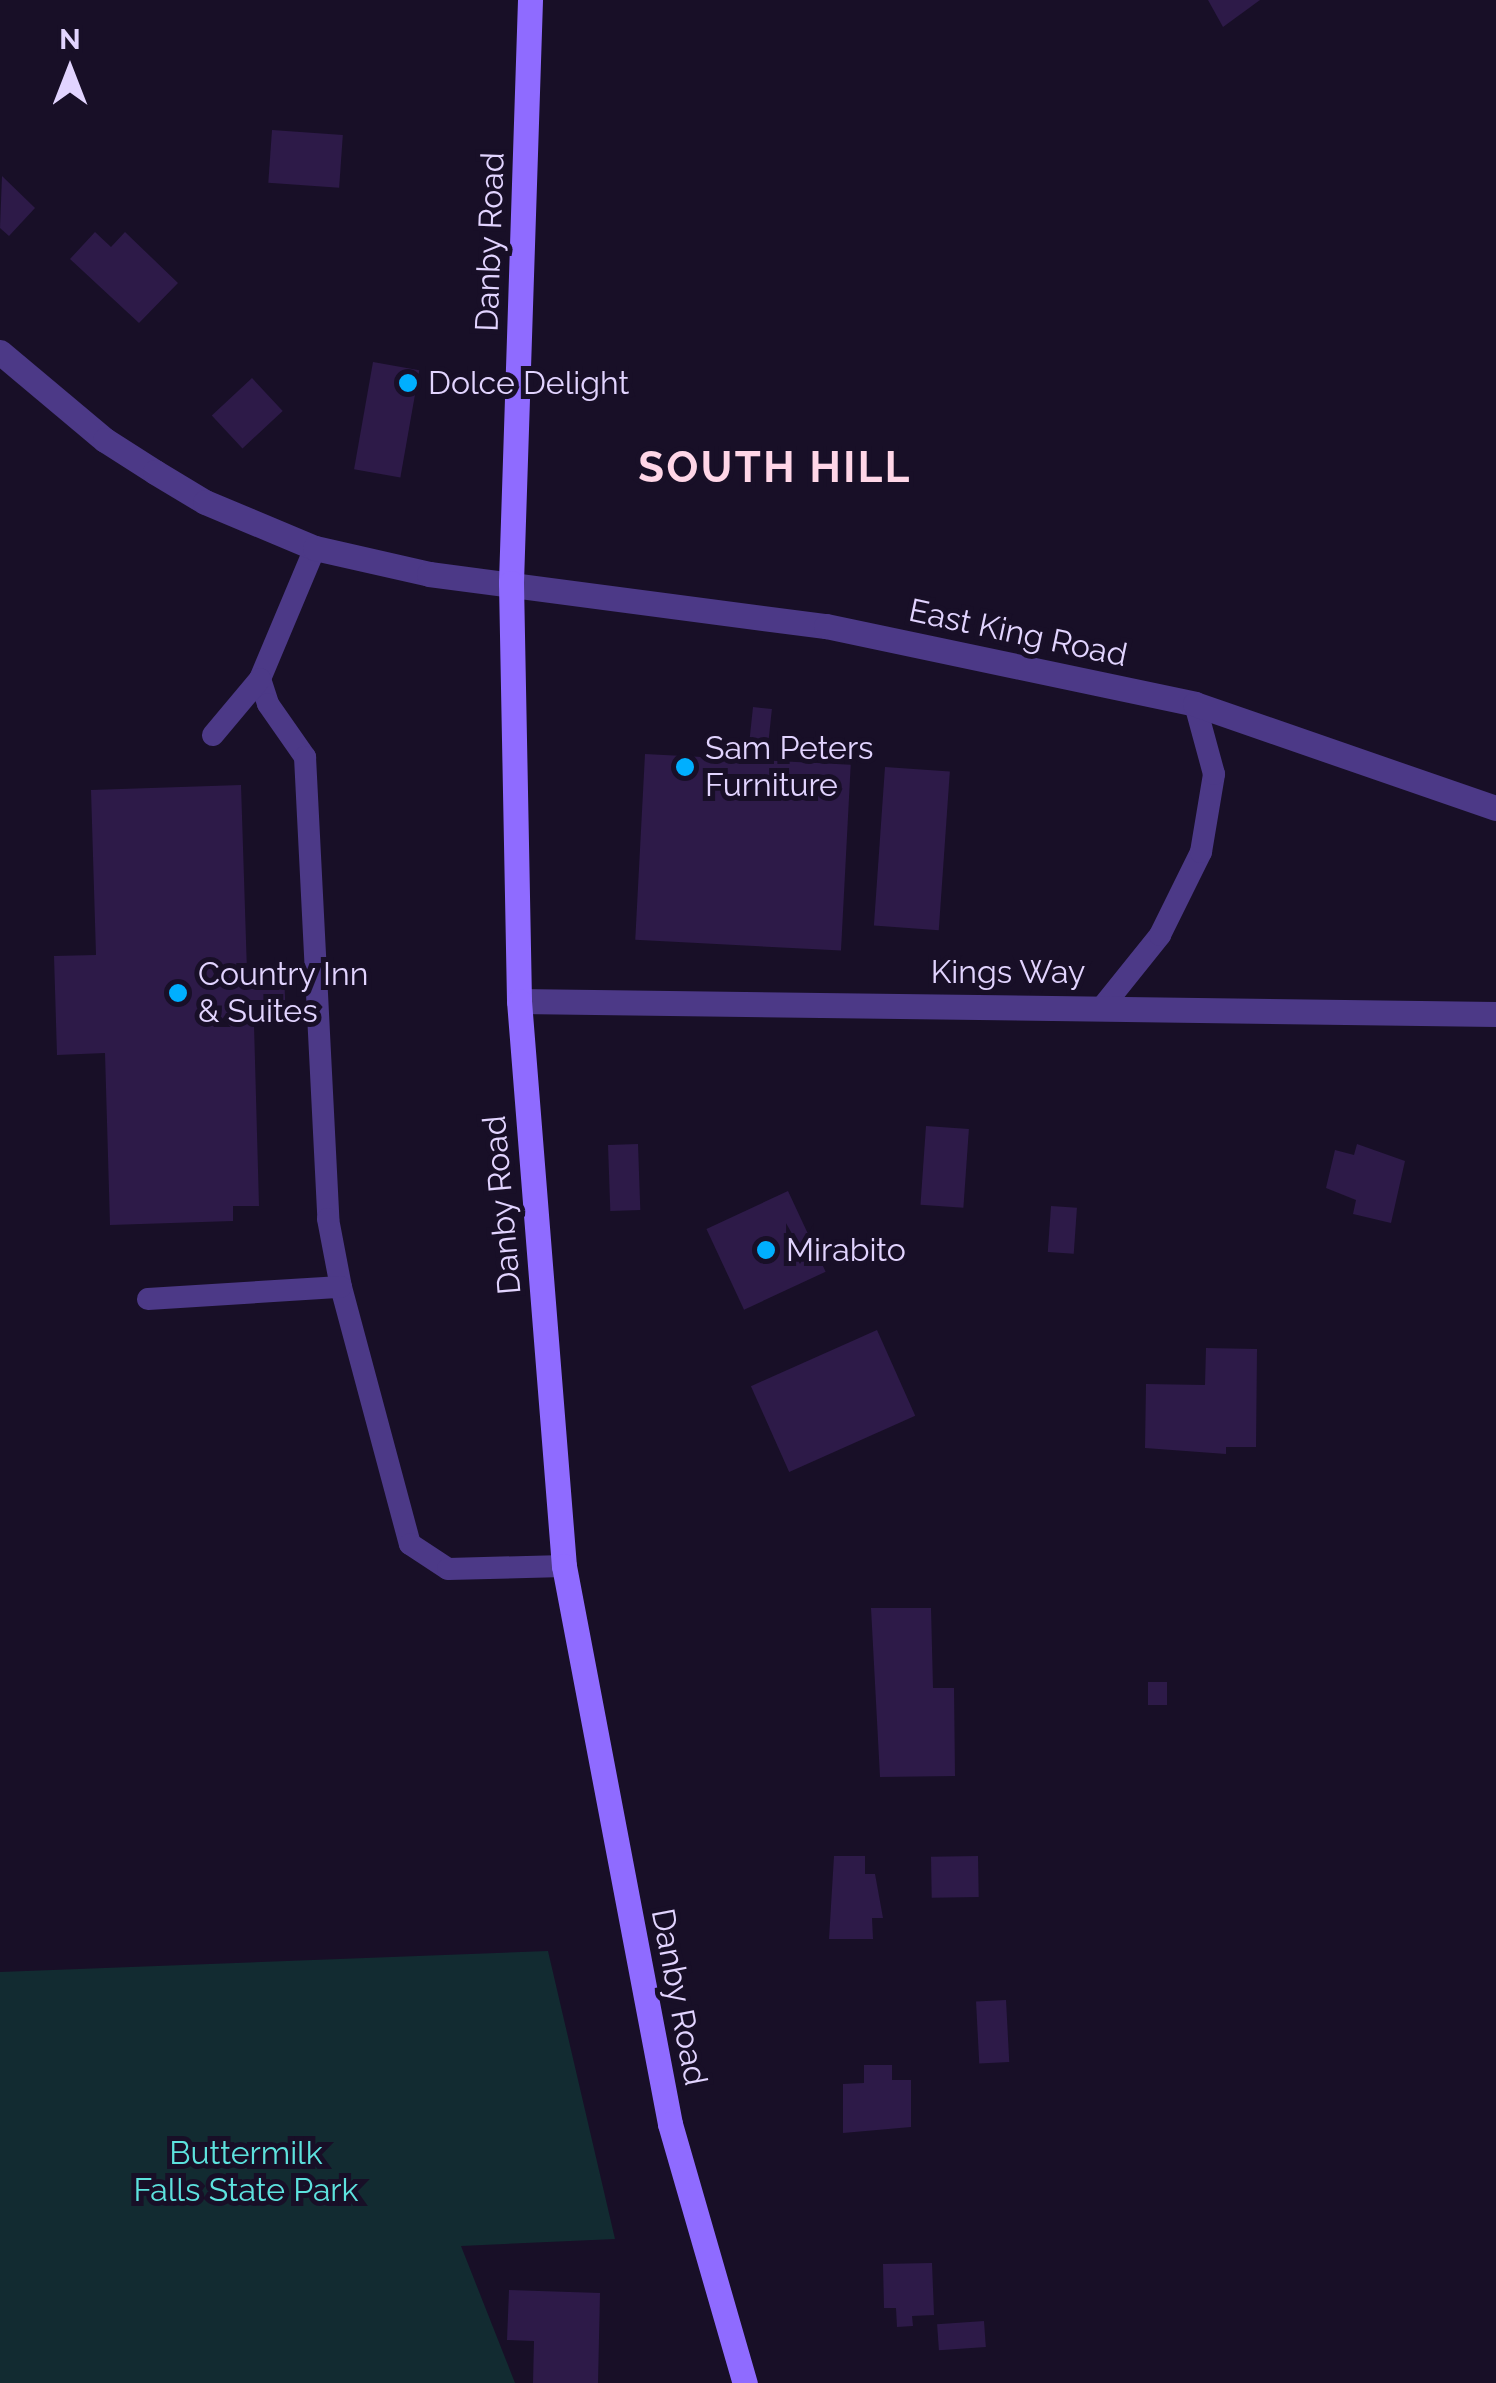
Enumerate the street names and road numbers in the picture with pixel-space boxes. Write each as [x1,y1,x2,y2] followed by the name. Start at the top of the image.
[468,151,512,333] street label: Danby Road
[905,591,1131,675] street label: East King Road
[930,953,1086,991] street label: Kings Way
[475,1114,529,1296] street label: Danby Road
[643,1905,715,2089] street label: Danby Road

